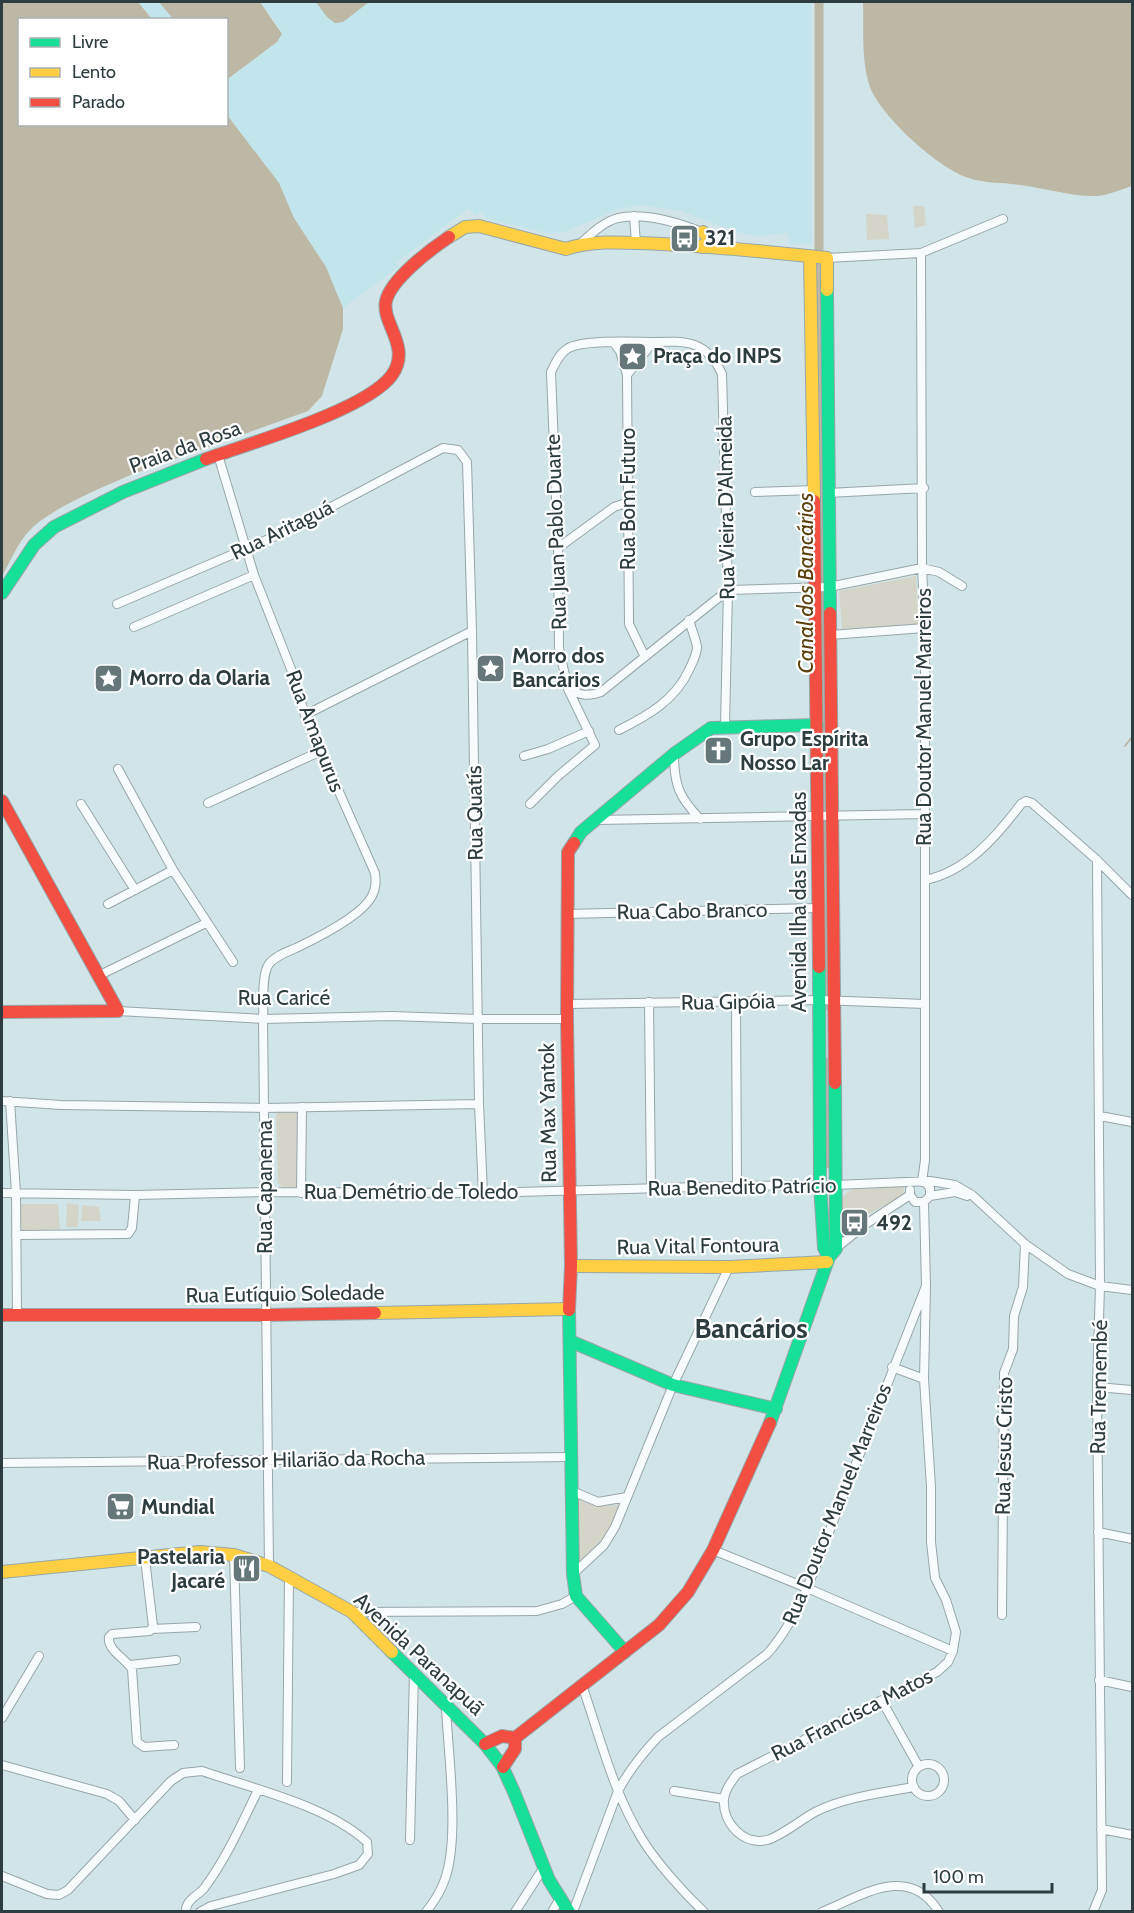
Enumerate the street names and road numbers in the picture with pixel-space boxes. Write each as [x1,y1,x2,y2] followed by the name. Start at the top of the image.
[126,415,244,478] street label: Praia da Rosa
[711,416,740,600] street label: Rua Vieira D'Almeida
[615,428,640,570] street label: Rua Bom Futuro
[540,433,571,630] street label: Rua Juan Pablo Duarte
[226,494,337,565] street label: Rua Aritaguá
[911,588,936,846] street label: Rua Doutor Manuel Marreiros
[281,666,350,796] street label: Rua Amapurus
[461,765,488,861] street label: Rua Quatís
[786,791,811,1012] street label: Avenida Ilha das Enxadas
[616,897,768,924] street label: Rua Cabo Branco
[238,985,330,1010] street label: Rua Caricé
[681,988,775,1015] street label: Rua Gipóia
[534,1042,561,1183] street label: Rua Max Yantok
[252,1120,277,1254] street label: Rua Capanema
[647,1172,837,1201] street label: Rua Benedito Patrício
[304,1179,518,1204] street label: Rua Demétrio de Toledo
[617,1232,779,1259] street label: Rua Vital Fontoura
[185,1279,385,1308] street label: Rua Eutíquio Soledade
[1085,1319,1112,1455] street label: Rua Tremembé
[990,1377,1017,1515] street label: Rua Jesus Cristo
[777,1379,897,1628] street label: Rua Doutor Manuel Marreiros
[147,1445,425,1474] street label: Rua Professor Hilarião da Rocha
[349,1587,490,1720] street label: Avenida Paranapuã
[767,1663,937,1766] street label: Rua Francisca Matos

